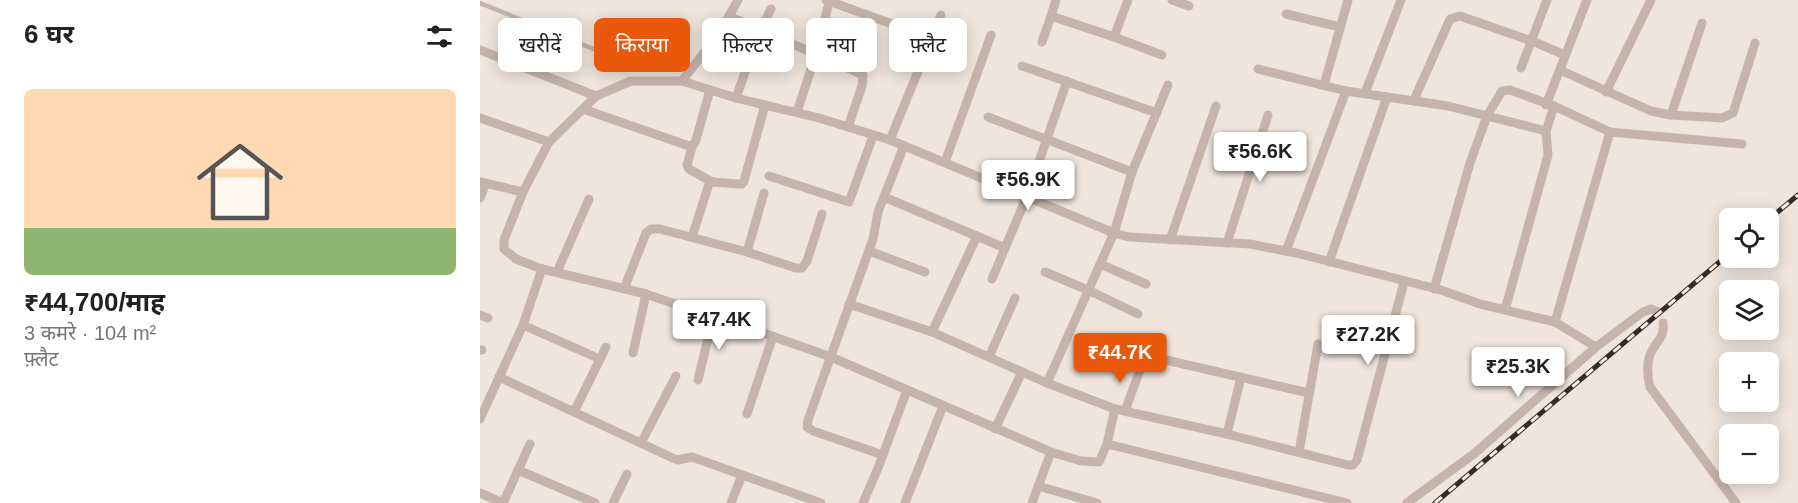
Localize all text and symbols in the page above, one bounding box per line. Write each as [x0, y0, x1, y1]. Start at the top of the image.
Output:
chip: खरीदें [498, 18, 582, 72]
chip: किराया [594, 18, 690, 72]
chip: फ़िल्टर [702, 18, 794, 72]
chip: नया [806, 18, 877, 72]
chip: फ़्लैट [889, 18, 967, 72]
text: 6 घर [24, 19, 74, 49]
icon: filters [423, 20, 456, 53]
icon: home [186, 128, 294, 236]
pin: ₹56.6K [1211, 132, 1309, 183]
text: ₹56.6K [1228, 140, 1292, 162]
pin: ₹56.9K [979, 160, 1077, 211]
text: ₹56.9K [996, 168, 1060, 190]
map controls [1719, 208, 1779, 484]
button: locate [1719, 208, 1779, 268]
button: layers [1719, 280, 1779, 340]
text: ₹44,700/माह [24, 287, 165, 317]
pin: ₹47.4K [670, 300, 768, 351]
text: ₹47.4K [687, 308, 751, 330]
pin: ₹27.2K [1319, 315, 1417, 366]
text: 3 कमरे · 104 m² [24, 322, 156, 344]
text: ₹27.2K [1336, 323, 1400, 345]
pin: ₹44.7K [1071, 333, 1169, 384]
text: ₹44.7K [1088, 341, 1152, 363]
pin: ₹25.3K [1469, 347, 1567, 398]
text: फ़्लैट [24, 348, 59, 370]
button: + [1719, 352, 1779, 412]
text: ₹25.3K [1486, 355, 1550, 377]
button: − [1719, 424, 1779, 484]

